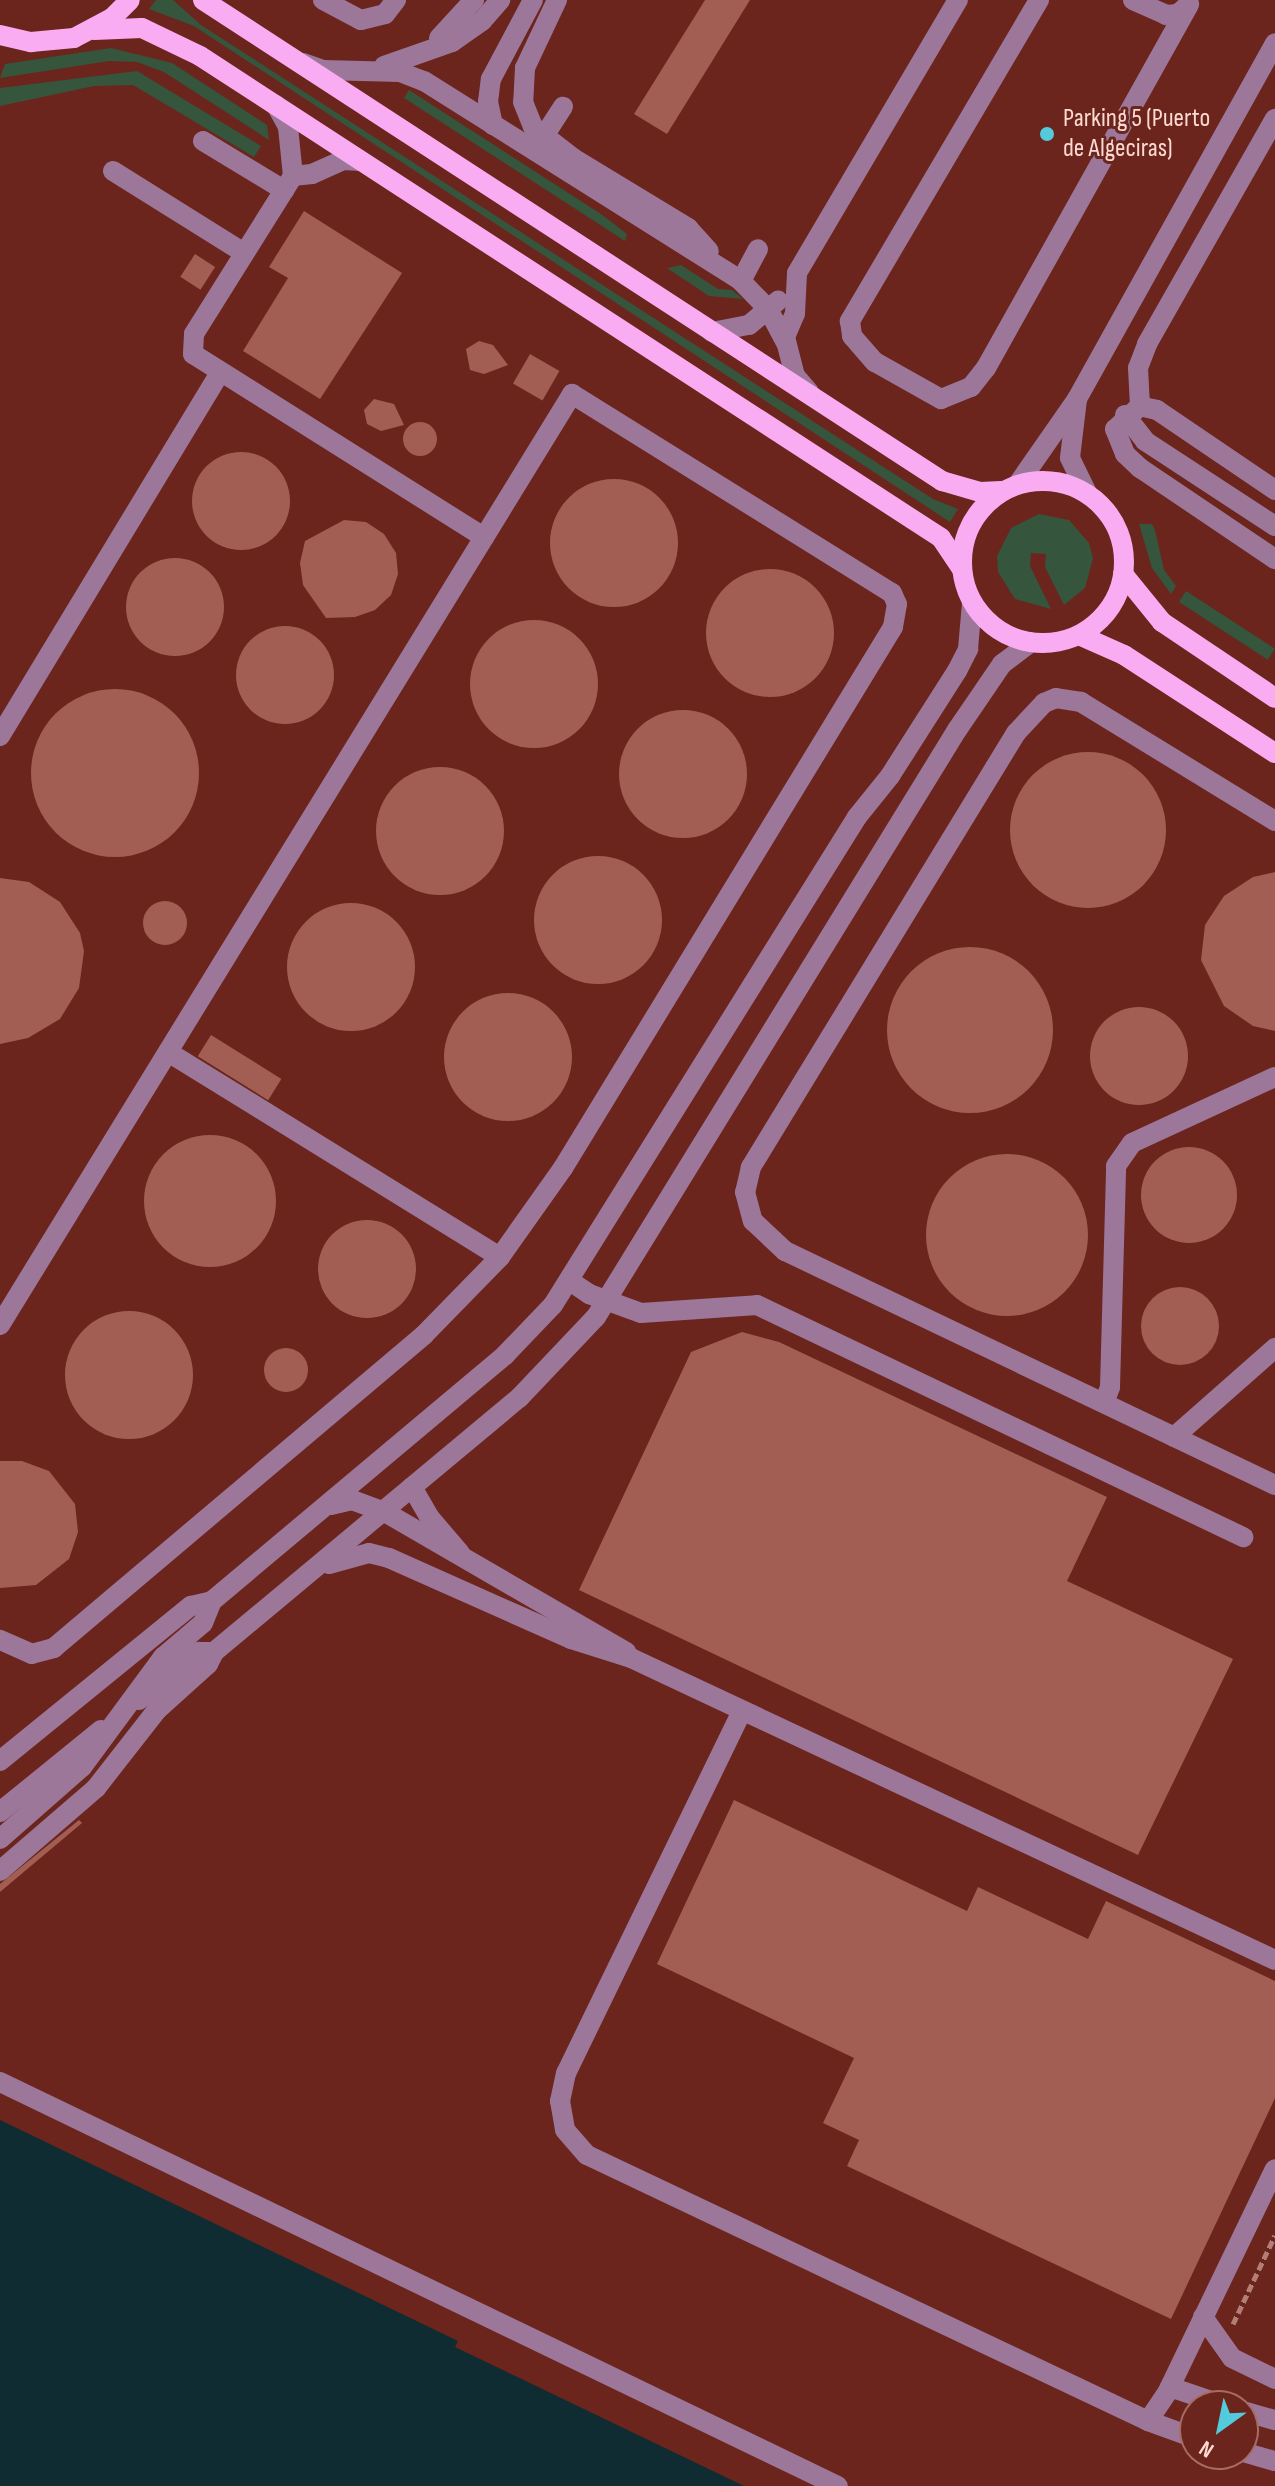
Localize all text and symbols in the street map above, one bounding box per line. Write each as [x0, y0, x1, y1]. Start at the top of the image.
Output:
place label: Parking 5 (Puerto de Algeciras) [1063, 103, 1210, 164]
marker: Parking 5 (Puerto de Algeciras) [1038, 125, 1056, 143]
north arrow [1179, 2390, 1259, 2470]
text: N [1194, 2434, 1219, 2463]

